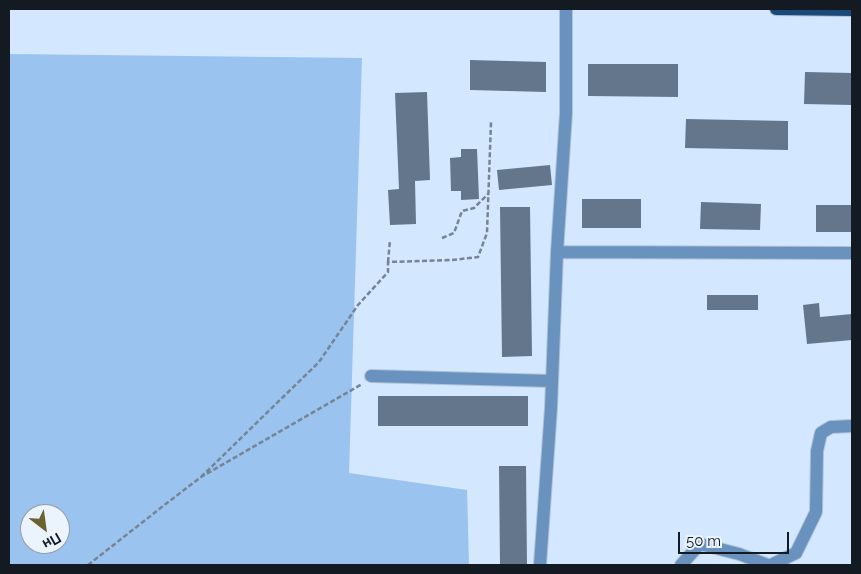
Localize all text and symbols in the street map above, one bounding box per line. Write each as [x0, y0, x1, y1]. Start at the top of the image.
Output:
north arrow [20, 504, 70, 554]
scale bar [681, 522, 792, 554]
text: Пн [40, 530, 64, 553]
text: 50 m [686, 532, 721, 550]

